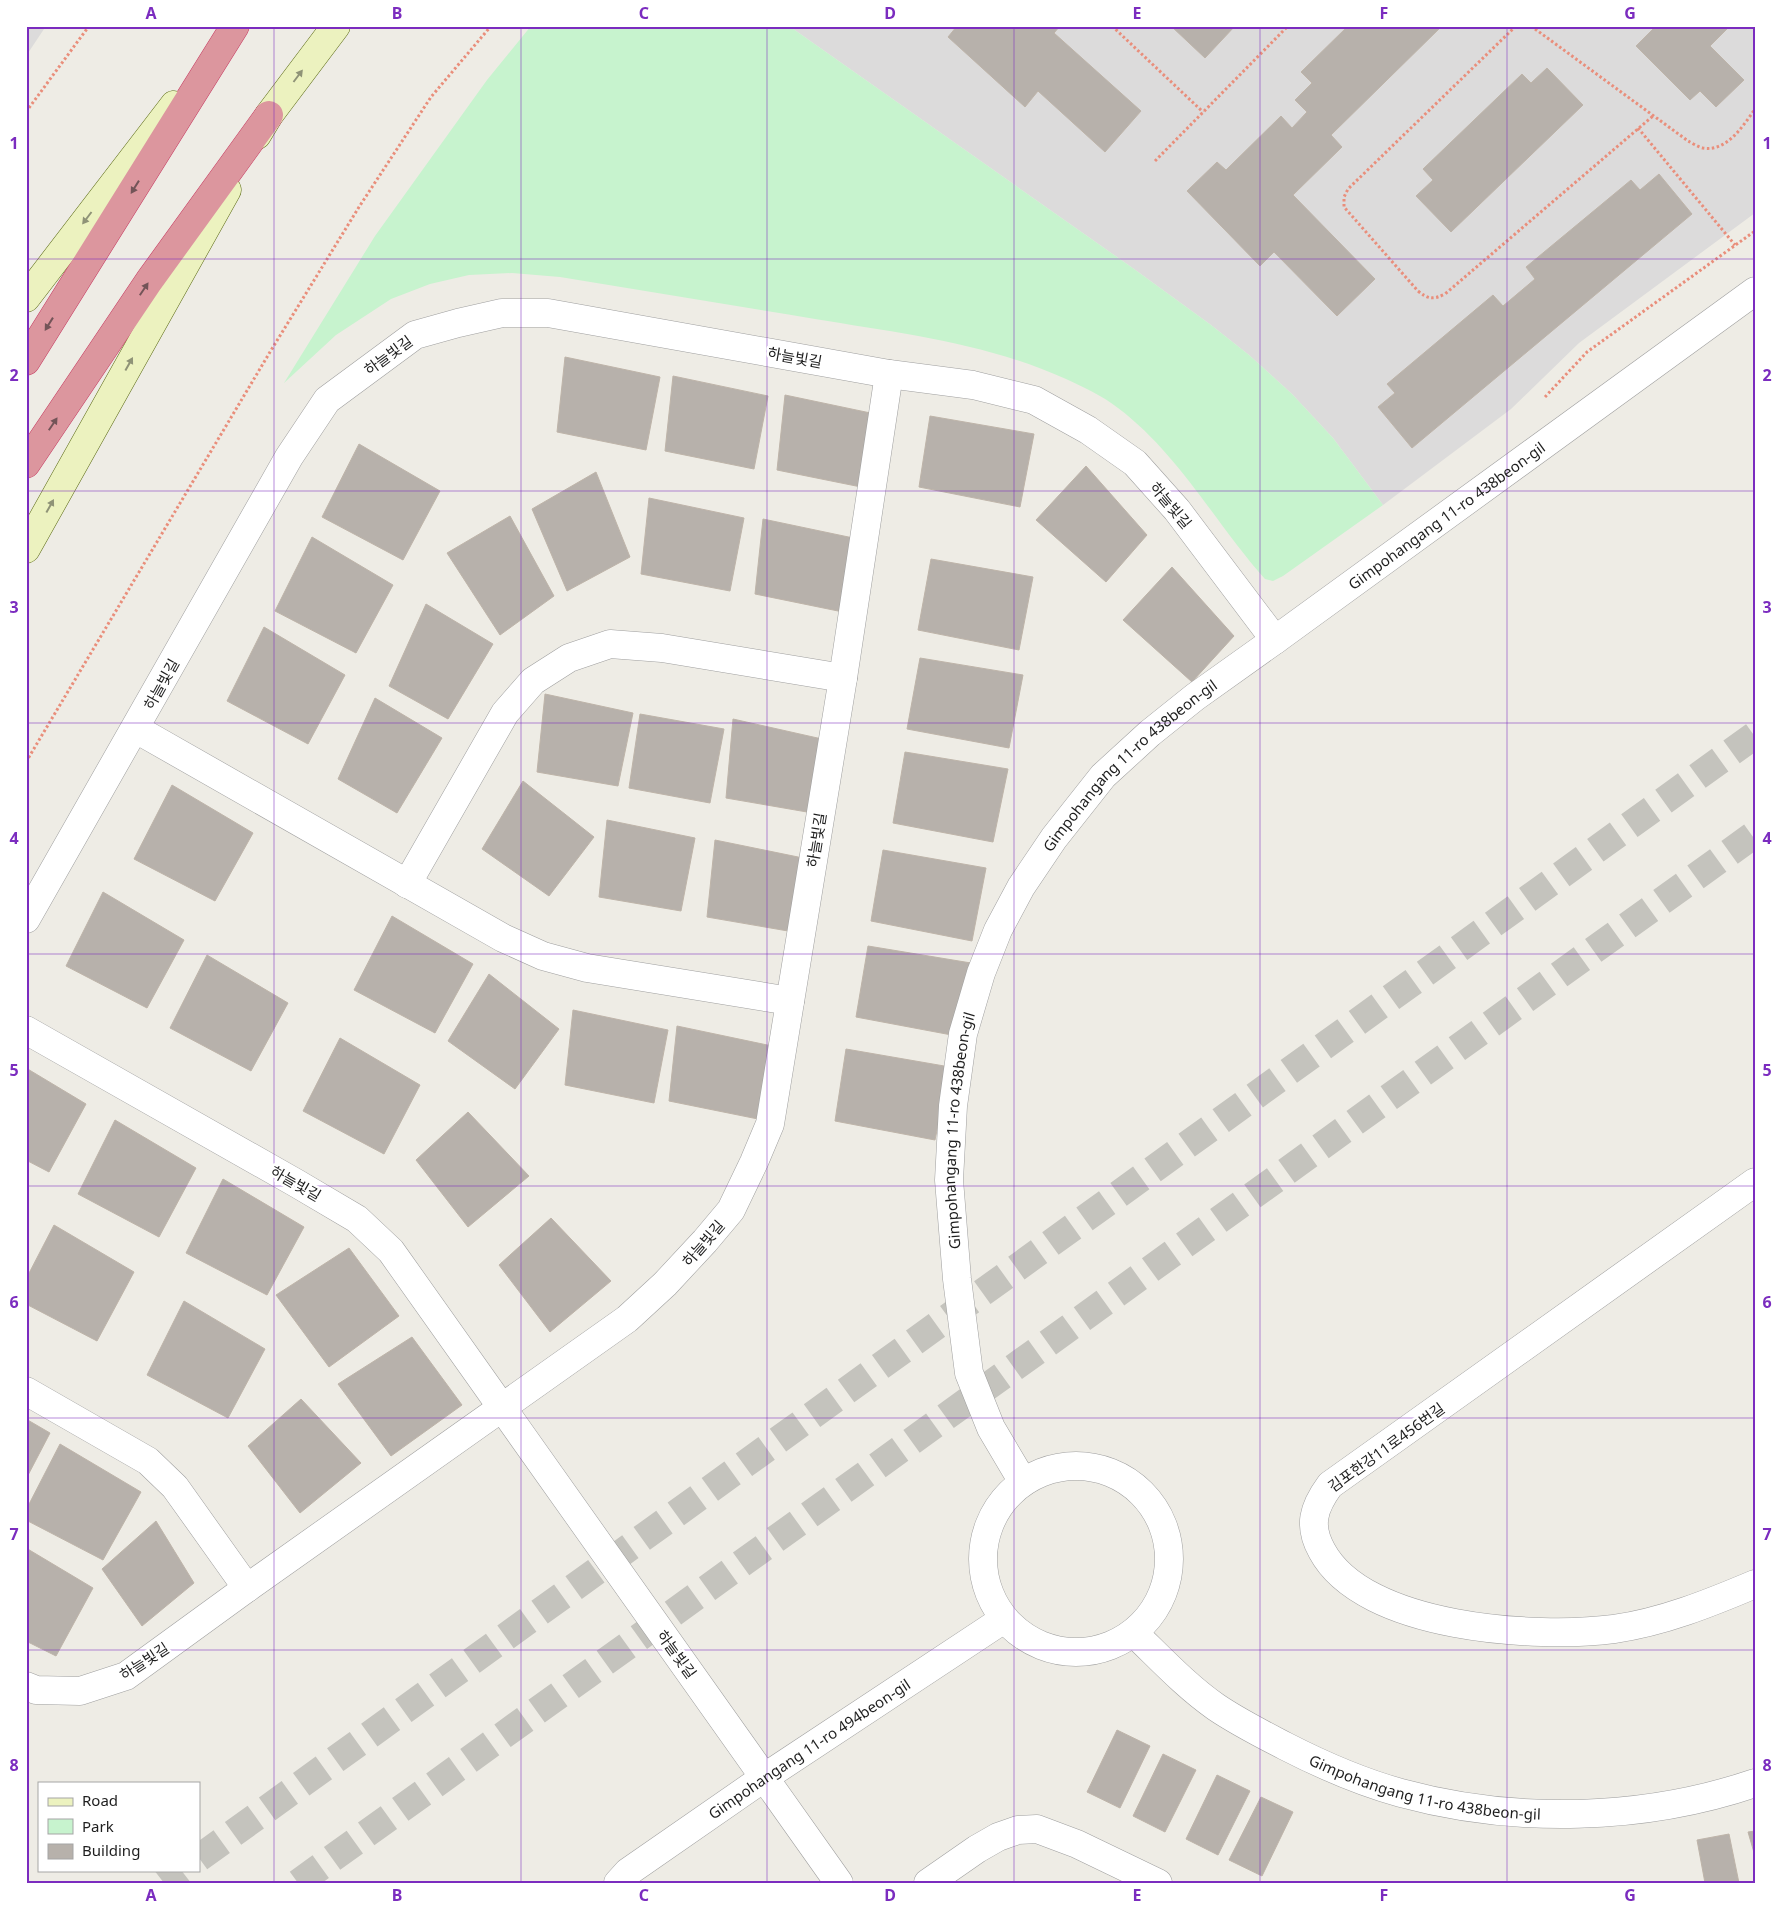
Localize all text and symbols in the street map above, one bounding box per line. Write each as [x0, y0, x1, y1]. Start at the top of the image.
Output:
text: A [145, 2, 157, 24]
text: B [392, 2, 402, 24]
text: C [639, 2, 649, 24]
text: D [884, 2, 896, 24]
text: E [1133, 2, 1142, 24]
text: F [1380, 2, 1388, 24]
text: G [1624, 2, 1636, 24]
one-way arrow [293, 69, 303, 83]
text: 1 [9, 132, 19, 154]
text: 1 [1762, 132, 1772, 154]
one-way arrow [131, 180, 140, 193]
one-way arrow [82, 211, 93, 224]
one-way arrow [139, 282, 149, 295]
one-way arrow [45, 318, 54, 331]
street label: 하늘빛길 [360, 331, 416, 379]
street label: 하늘빛길 [766, 342, 824, 372]
one-way arrow [125, 357, 133, 371]
text: 2 [9, 364, 19, 386]
text: 2 [1762, 364, 1772, 386]
one-way arrow [49, 417, 58, 430]
street label: Gimpohangang 11-ro 438beon-gil [1344, 437, 1549, 594]
street label: 하늘빛길 [1146, 477, 1196, 533]
one-way arrow [46, 499, 54, 513]
text: 3 [9, 596, 19, 618]
text: 3 [1762, 596, 1772, 618]
street label: 하늘빛길 [139, 655, 183, 713]
street label: Gimpohangang 11-ro 438beon-gil [1038, 675, 1221, 855]
street label: 하늘빛길 [802, 811, 830, 869]
text: 4 [9, 827, 19, 849]
text: 4 [1762, 827, 1772, 849]
street label: Gimpohangang 11-ro 438beon-gil [939, 1010, 979, 1250]
text: 5 [9, 1059, 19, 1081]
text: 5 [1762, 1059, 1772, 1081]
street label: 하늘빛길 [267, 1161, 325, 1205]
street label: 하늘빛길 [677, 1216, 729, 1270]
text: 6 [9, 1291, 19, 1313]
text: 6 [1762, 1291, 1772, 1313]
street label: 김포한강11로456번길 [1324, 1398, 1448, 1496]
text: 7 [9, 1523, 19, 1545]
text: 7 [1762, 1523, 1772, 1545]
street label: 하늘빛길 [653, 1626, 701, 1682]
street label: 하늘빛길 [115, 1638, 173, 1684]
street label: Gimpohangang 11-ro 494beon-gil [704, 1674, 914, 1823]
street label: Gimpohangang 11-ro 438beon-gil [1306, 1749, 1541, 1824]
text: 8 [9, 1754, 19, 1776]
text: 8 [1762, 1754, 1772, 1776]
legend [38, 1782, 200, 1872]
text: Road [82, 1790, 118, 1810]
text: Park [82, 1816, 114, 1836]
text: Building [82, 1840, 140, 1860]
text: A [145, 1884, 157, 1906]
text: B [392, 1884, 402, 1906]
text: C [639, 1884, 649, 1906]
text: D [884, 1884, 896, 1906]
text: E [1133, 1884, 1142, 1906]
text: F [1380, 1884, 1388, 1906]
text: G [1624, 1884, 1636, 1906]

